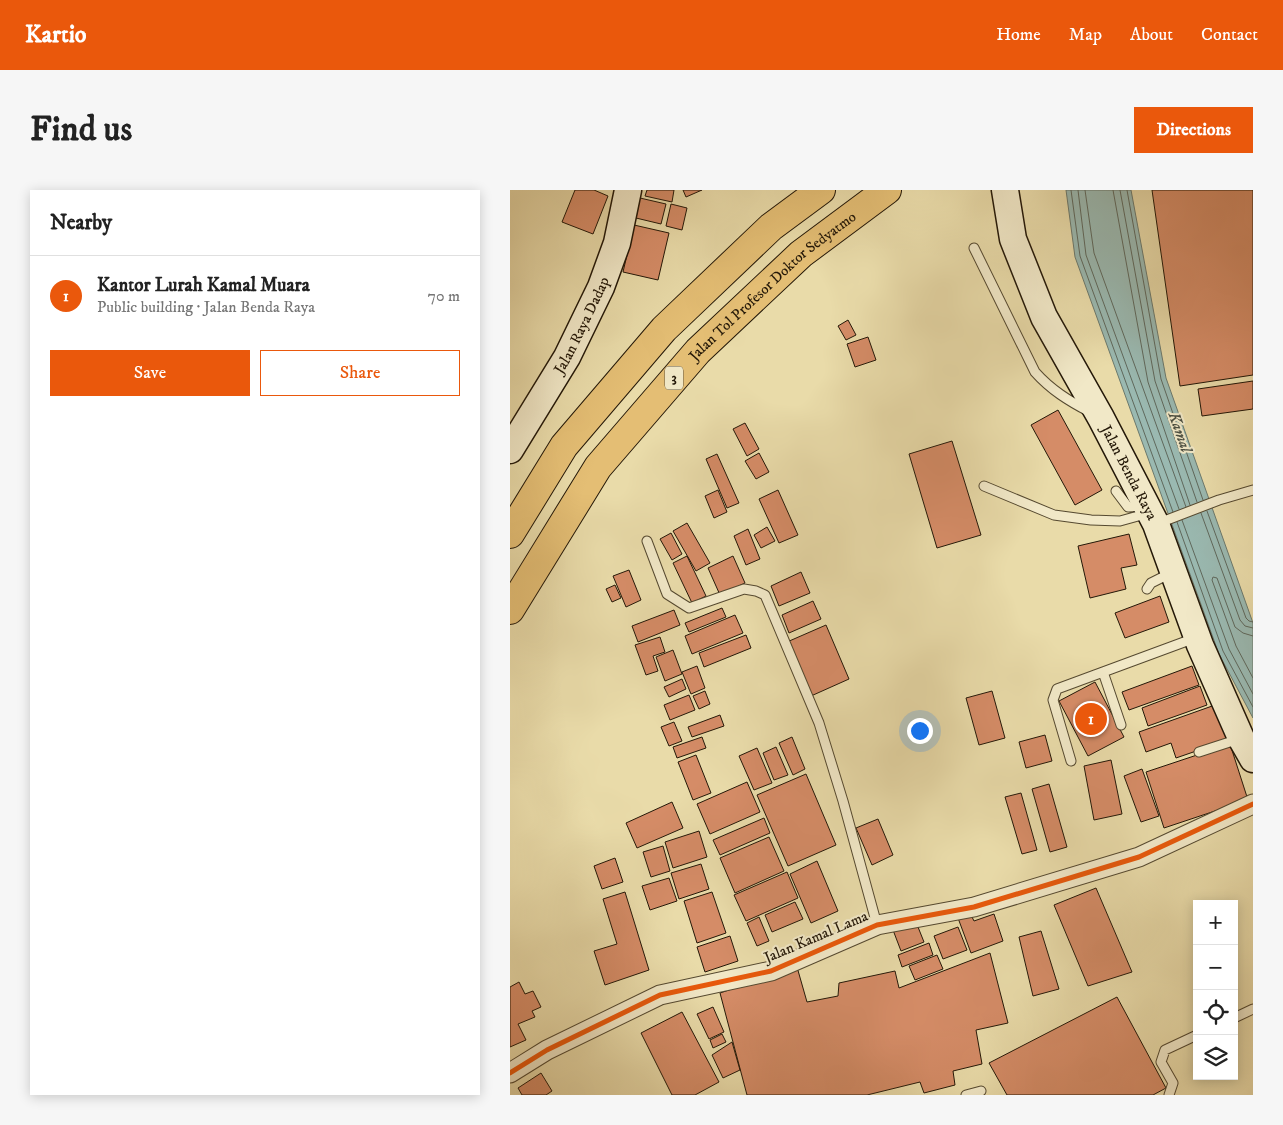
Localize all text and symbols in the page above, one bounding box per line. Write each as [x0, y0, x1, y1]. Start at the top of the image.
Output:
text: Kartio [25, 20, 87, 50]
text: Home [996, 24, 1041, 46]
text: Map [1069, 24, 1102, 46]
text: About [1130, 24, 1173, 46]
text: Contact [1201, 24, 1258, 46]
button: Directions [1134, 107, 1253, 153]
text: Find us [30, 108, 132, 152]
street label: Jalan Tol Profesor Doktor Sedyatmo [683, 207, 860, 366]
text: Nearby [50, 210, 112, 236]
text: Kantor Lurah Kamal Muara [97, 274, 310, 297]
street label: Jalan Raya Dadap [548, 274, 614, 379]
text: 1 [63, 286, 69, 306]
text: 70 m [428, 286, 460, 306]
text: Public building · Jalan Benda Raya [97, 297, 315, 317]
button: Save [50, 350, 250, 396]
button: Share [260, 350, 460, 396]
road number: 3 [665, 367, 683, 390]
water label: Kamal [1163, 408, 1197, 457]
street label: Jalan Benda Raya [1096, 420, 1162, 524]
pin: 1 [1075, 700, 1107, 738]
your location [907, 718, 933, 744]
map controls [1193, 900, 1238, 1080]
button: + [1193, 900, 1238, 945]
street label: Jalan Kamal Lama [759, 906, 871, 968]
button: − [1193, 945, 1238, 990]
button: locate [1193, 990, 1238, 1035]
button: layers [1193, 1035, 1238, 1080]

